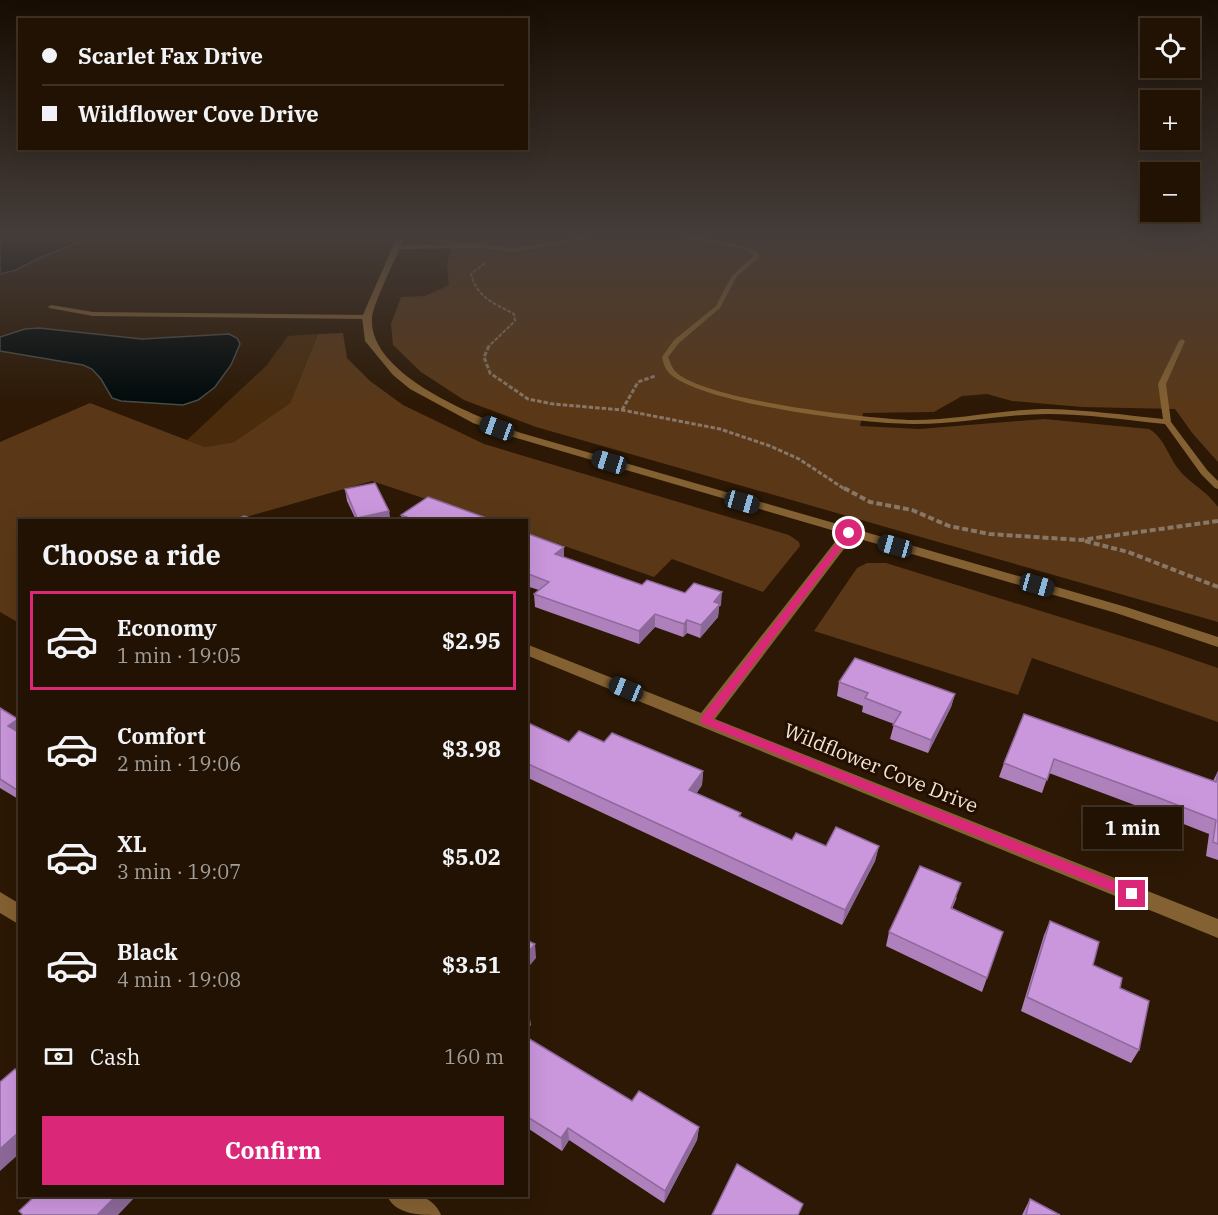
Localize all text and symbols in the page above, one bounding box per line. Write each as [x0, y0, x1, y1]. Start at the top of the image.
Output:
map controls [1140, 18, 1200, 222]
button: locate [1140, 18, 1200, 78]
text: Scarlet Fax Drive [78, 41, 263, 70]
button: + [1140, 90, 1200, 150]
text: Wildflower Cove Drive [78, 99, 319, 128]
button: − [1140, 162, 1200, 222]
car [477, 413, 517, 443]
car [589, 448, 629, 476]
car [722, 488, 762, 516]
route start [835, 519, 862, 546]
car [875, 532, 915, 560]
text: Choose a ride [42, 537, 221, 572]
car [1017, 571, 1057, 599]
text: Economy [117, 613, 217, 642]
icon: car [45, 614, 99, 668]
text: $2.95 [442, 626, 501, 655]
text: 1 min · 19:05 [117, 642, 241, 669]
car [606, 674, 646, 704]
street label: Wildflower Cove Drive [780, 716, 982, 819]
text: Comfort [117, 721, 206, 750]
icon: car [45, 722, 99, 776]
text: $3.98 [442, 734, 501, 763]
text: 2 min · 19:06 [117, 750, 241, 777]
callout: 1 min [1082, 807, 1182, 849]
text: 1 min [1105, 814, 1161, 841]
text: XL [117, 829, 147, 858]
icon: car [45, 830, 99, 884]
text: $5.02 [442, 842, 501, 871]
text: 3 min · 19:07 [117, 858, 241, 885]
route end [1118, 880, 1145, 907]
text: Black [117, 937, 178, 966]
icon: car [45, 938, 99, 992]
text: $3.51 [442, 950, 501, 979]
text: 4 min · 19:08 [117, 966, 241, 993]
icon: cash [42, 1040, 75, 1073]
text: Cash [90, 1042, 141, 1071]
text: 160 m [444, 1043, 504, 1070]
button: Confirm [42, 1116, 504, 1185]

